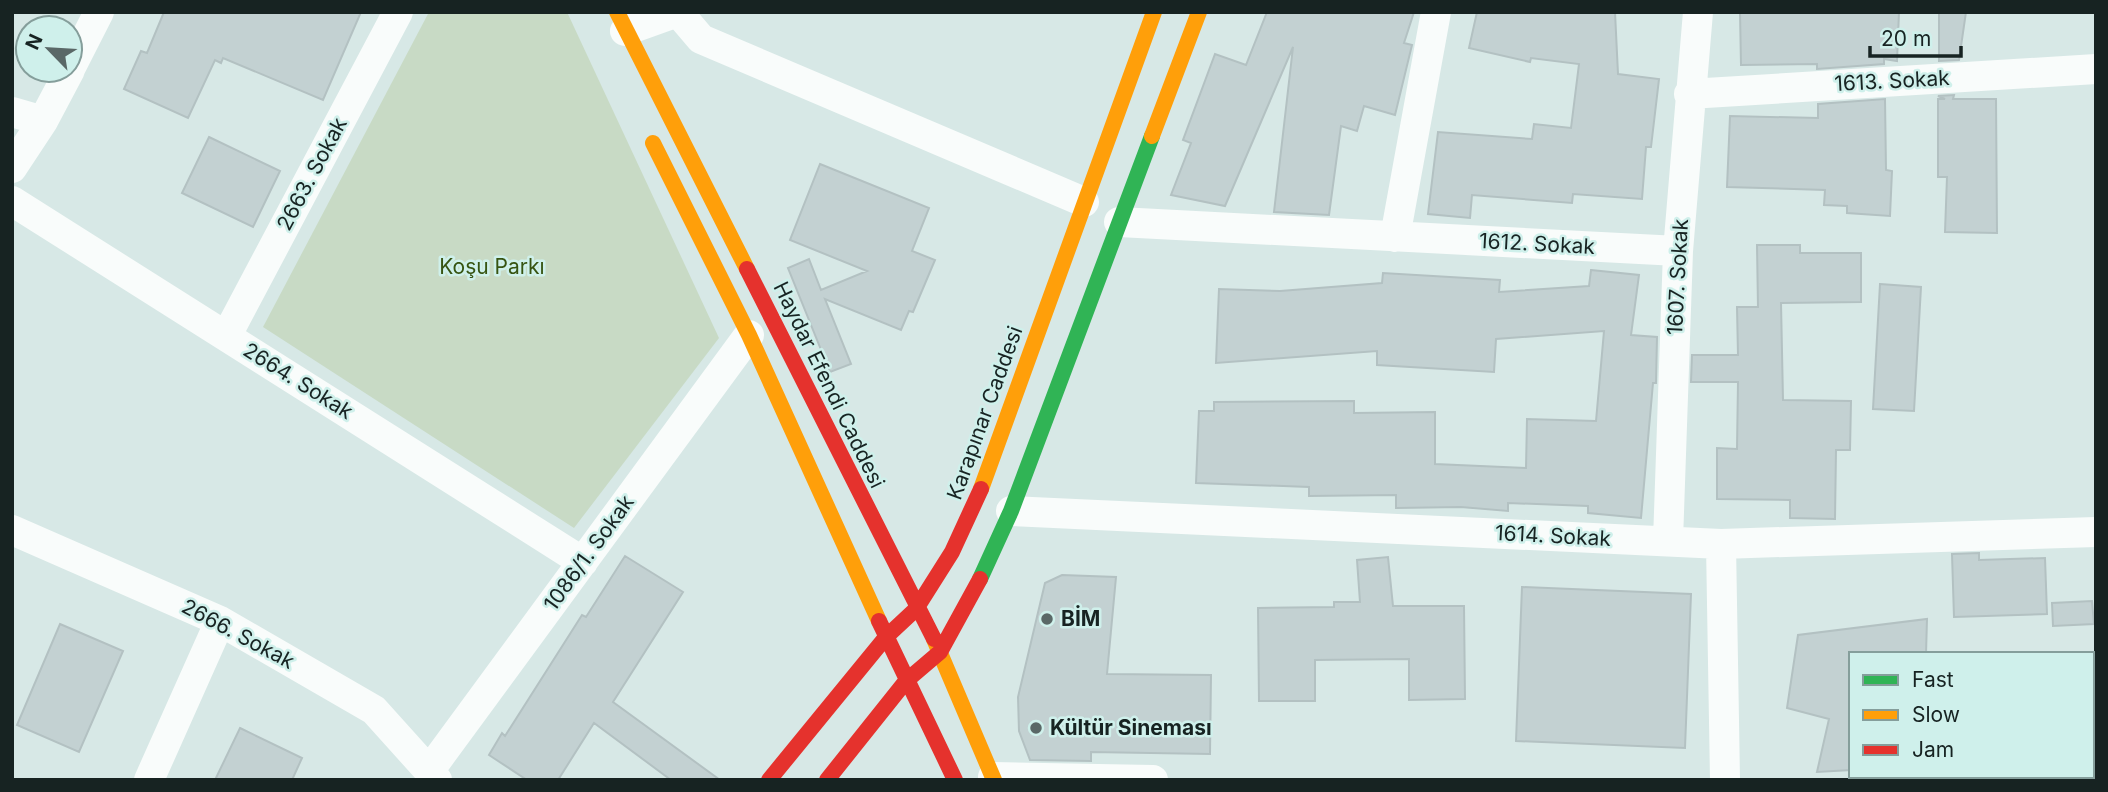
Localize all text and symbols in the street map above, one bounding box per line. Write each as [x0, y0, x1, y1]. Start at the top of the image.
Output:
north arrow [14, 14, 84, 84]
scale bar [1870, 14, 1961, 58]
text: 20 m [1881, 26, 1931, 51]
text: N [21, 31, 48, 53]
street label: 1613. Sokak [1834, 65, 1951, 96]
street label: 2663. Sokak [271, 113, 352, 234]
street label: 1607. Sokak [1662, 218, 1693, 336]
street label: 1612. Sokak [1479, 228, 1596, 259]
park label: Koşu Parkı [439, 254, 545, 279]
street label: Haydar Efendi Caddesi [769, 278, 890, 492]
street label: Karapınar Caddesi [942, 323, 1028, 503]
street label: 2664. Sokak [239, 337, 358, 424]
street label: 1086/1. Sokak [538, 490, 639, 615]
street label: 1614. Sokak [1495, 520, 1612, 551]
street label: 2666. Sokak [178, 593, 299, 674]
place label: BİM [1061, 605, 1100, 631]
marker: BİM [1039, 611, 1055, 627]
legend [1849, 652, 2094, 778]
text: Fast [1912, 667, 1954, 692]
text: Slow [1912, 702, 1960, 727]
place label: Kültür Sineması [1050, 715, 1212, 740]
marker: Kültür Sineması [1028, 720, 1044, 736]
text: Jam [1912, 737, 1954, 762]

